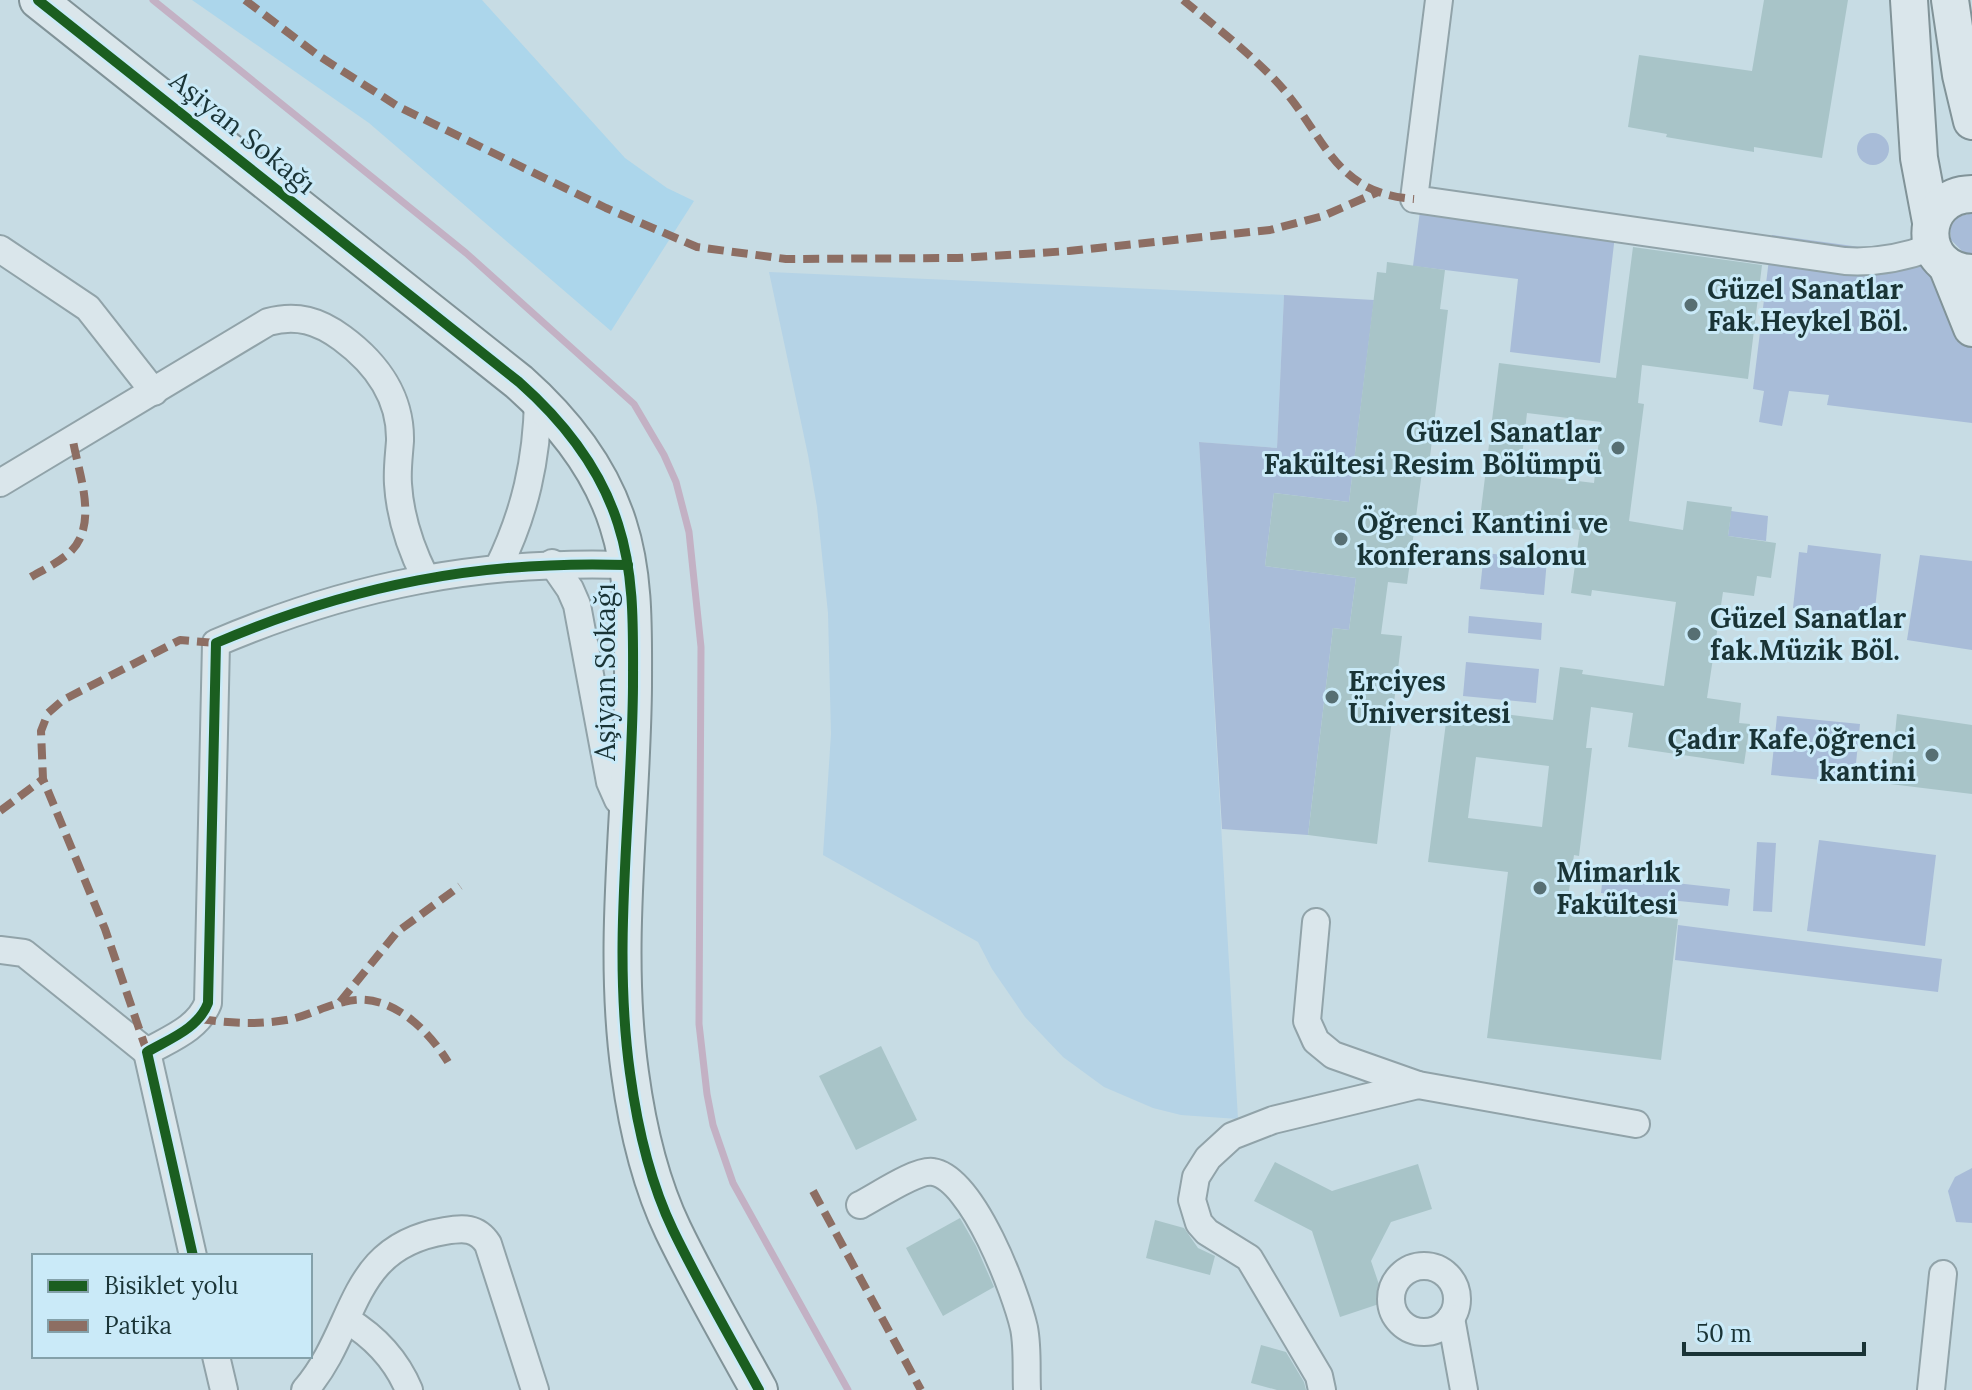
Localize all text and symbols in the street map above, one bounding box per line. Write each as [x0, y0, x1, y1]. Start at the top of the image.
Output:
street label: Aşiyan Sokağı [162, 62, 323, 202]
place label: Güzel Sanatlar Fak.Heykel Böl. [1707, 271, 1908, 339]
marker: Güzel Sanatlar Fak.Heykel Böl. [1682, 296, 1700, 314]
place label: Güzel Sanatlar Fakültesi Resim Bölümpü [1263, 414, 1603, 482]
marker: Güzel Sanatlar Fakültesi Resim Bölümpü [1609, 439, 1627, 457]
place label: Öğrenci Kantini ve konferans salonu [1357, 505, 1608, 573]
marker: Öğrenci Kantini ve konferans salonu [1332, 530, 1350, 548]
street label: Aşiyan Sokağı [587, 583, 623, 762]
place label: Güzel Sanatlar fak.Müzik Böl. [1710, 600, 1907, 668]
marker: Güzel Sanatlar fak.Müzik Böl. [1685, 625, 1703, 643]
place label: Erciyes Üniversitesi [1348, 663, 1510, 731]
marker: Erciyes Üniversitesi [1323, 688, 1341, 706]
place label: Çadır Kafe,öğrenci kantini [1667, 721, 1916, 789]
marker: Çadır Kafe,öğrenci kantini [1923, 746, 1941, 764]
place label: Mimarlık Fakültesi [1556, 854, 1681, 922]
marker: Mimarlık Fakültesi [1531, 879, 1549, 897]
legend [32, 1254, 312, 1358]
text: Bisiklet yolu [104, 1270, 239, 1301]
scale bar [1684, 1306, 1864, 1356]
text: Patika [104, 1310, 172, 1341]
text: 50 m [1696, 1318, 1752, 1349]

